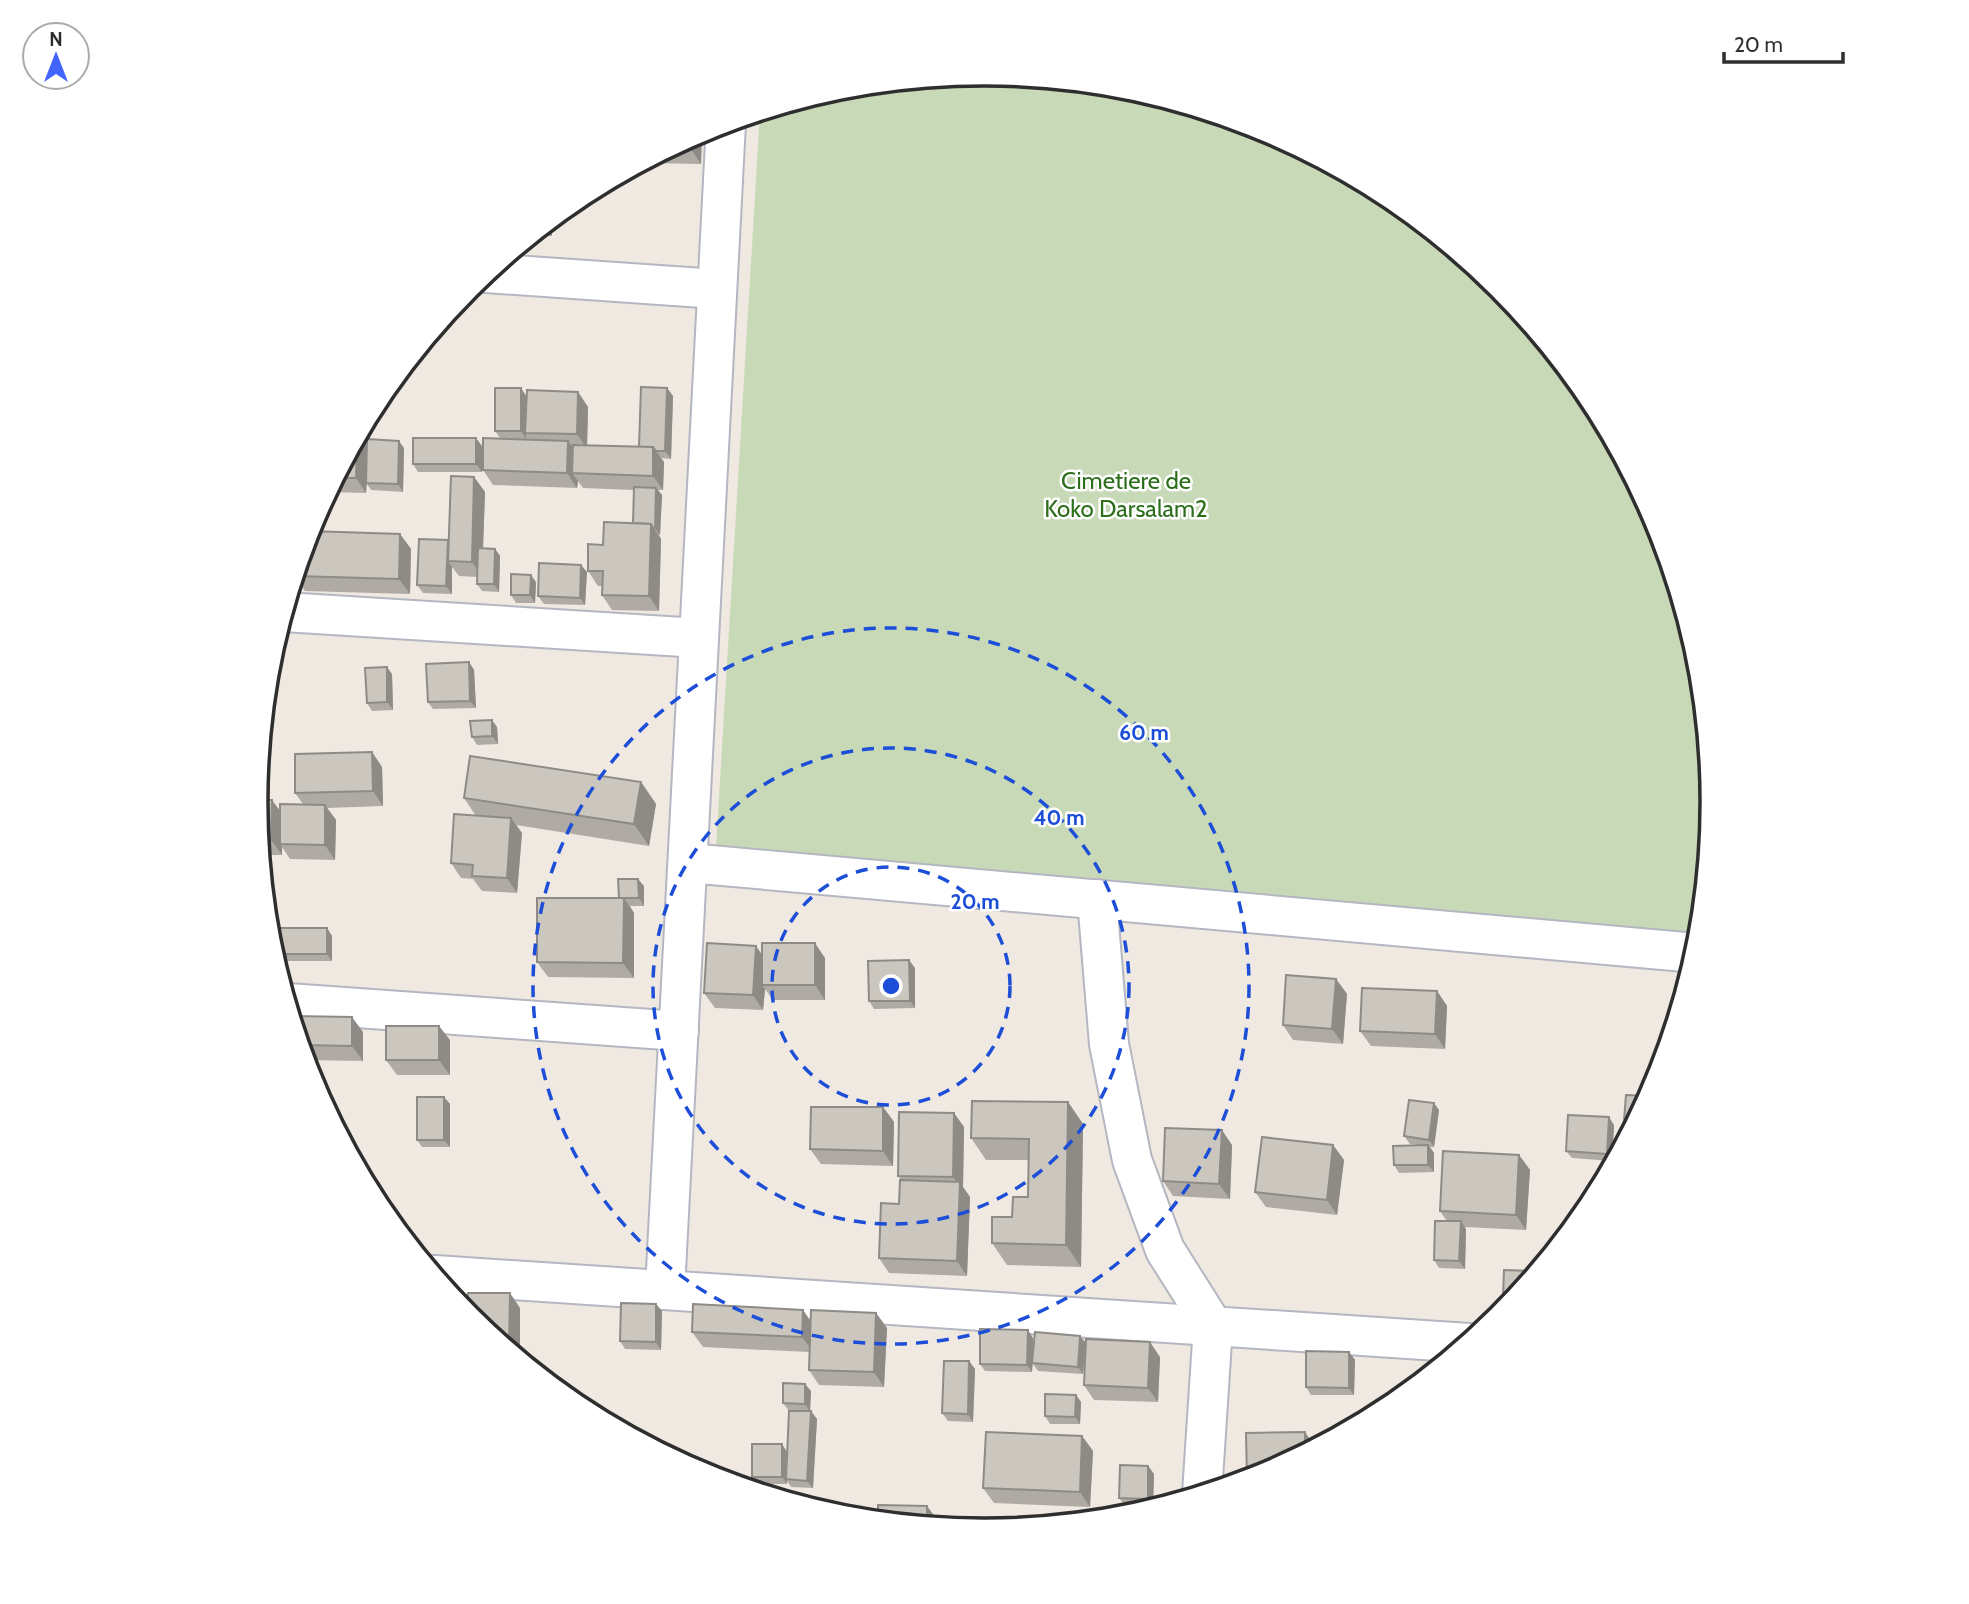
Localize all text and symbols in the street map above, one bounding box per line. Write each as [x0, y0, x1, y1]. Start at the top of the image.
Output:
north arrow [21, 21, 91, 91]
scale bar [1724, 21, 1843, 65]
text: N [49, 28, 63, 51]
text: 20 m [1734, 32, 1783, 57]
park label: Cimetiere de Koko Darsalam2 [1044, 466, 1208, 523]
text: 60 m [1119, 720, 1169, 745]
text: 40 m [1034, 805, 1084, 830]
text: 20 m [951, 889, 999, 914]
centre of rings [879, 974, 903, 998]

